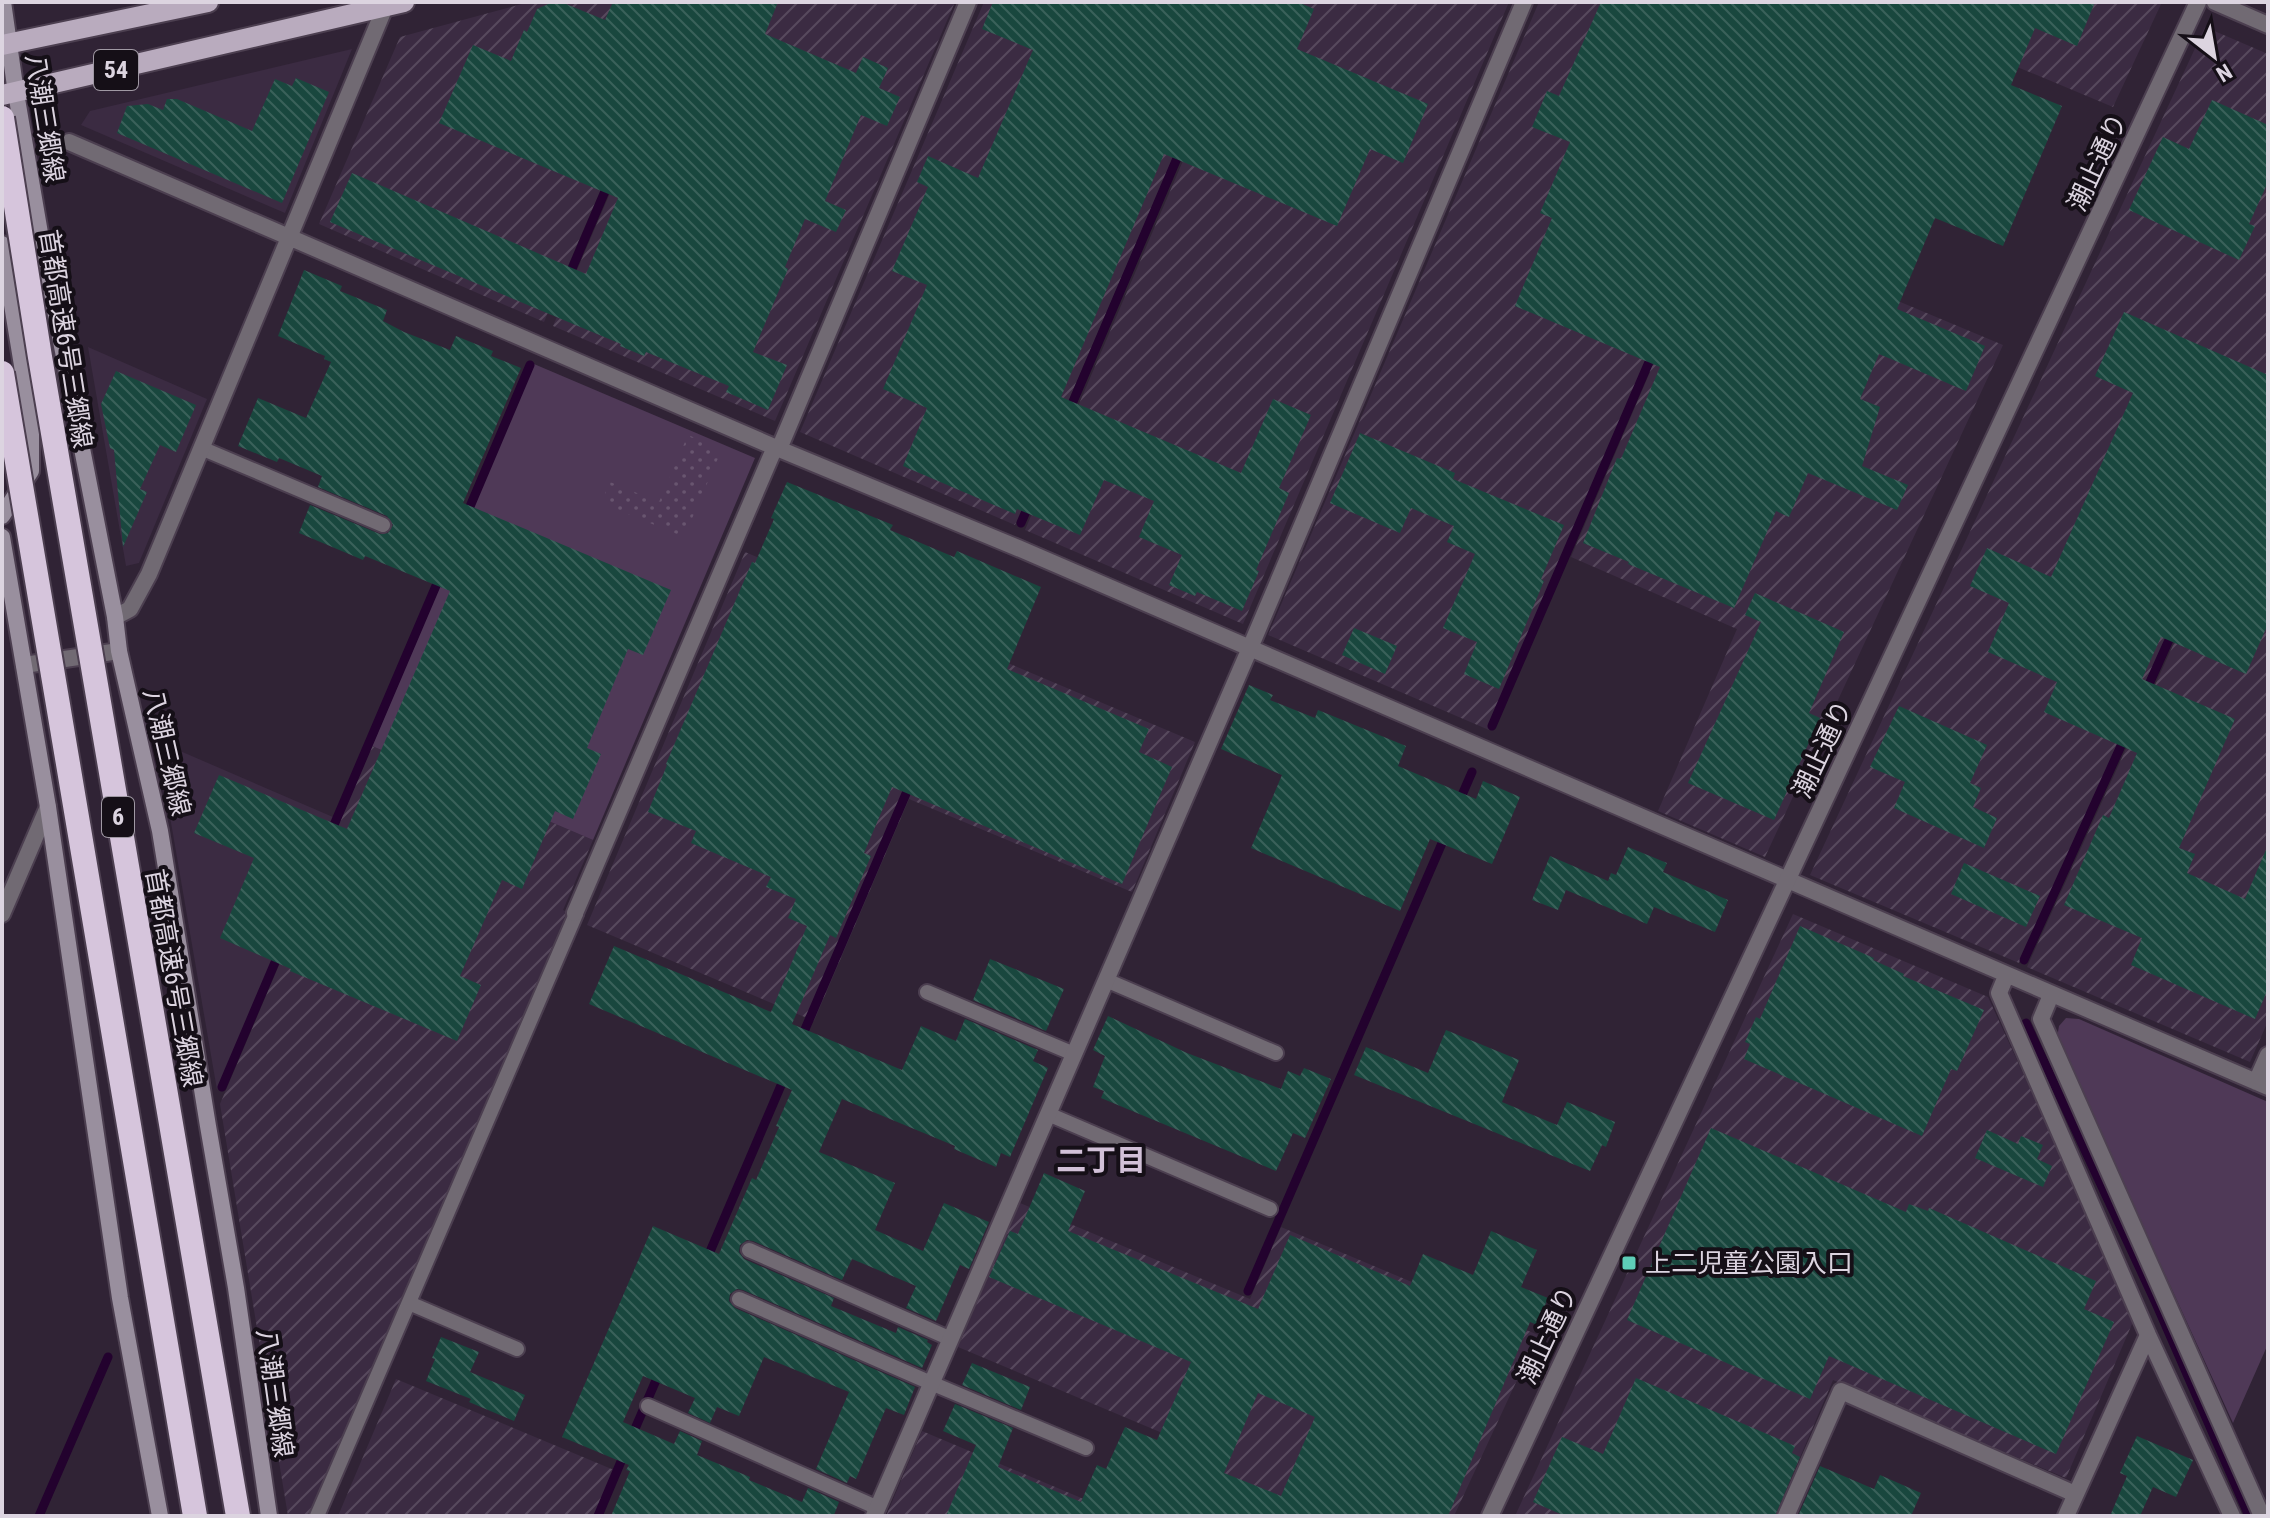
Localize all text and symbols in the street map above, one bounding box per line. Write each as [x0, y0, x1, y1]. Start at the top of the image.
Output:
north arrow [2174, 16, 2254, 96]
road number: 54 [94, 50, 138, 90]
street label: 八潮三郷線 [20, 51, 70, 185]
text: N [2212, 59, 2236, 87]
street label: 潮止通り [2061, 109, 2133, 215]
street label: 首都高速6号三郷線 [34, 228, 98, 450]
street label: 八潮三郷線 [138, 685, 196, 819]
street label: 潮止通り [1786, 696, 1858, 802]
road number: 6 [102, 797, 134, 837]
street label: 首都高速6号三郷線 [140, 867, 208, 1089]
district label: 二丁目 [1056, 1143, 1146, 1178]
place label: 上二児童公園入口 [1645, 1248, 1853, 1278]
marker: 上二児童公園入口 [1620, 1254, 1638, 1272]
street label: 潮止通り [1511, 1282, 1583, 1388]
street label: 八潮三郷線 [251, 1327, 299, 1459]

